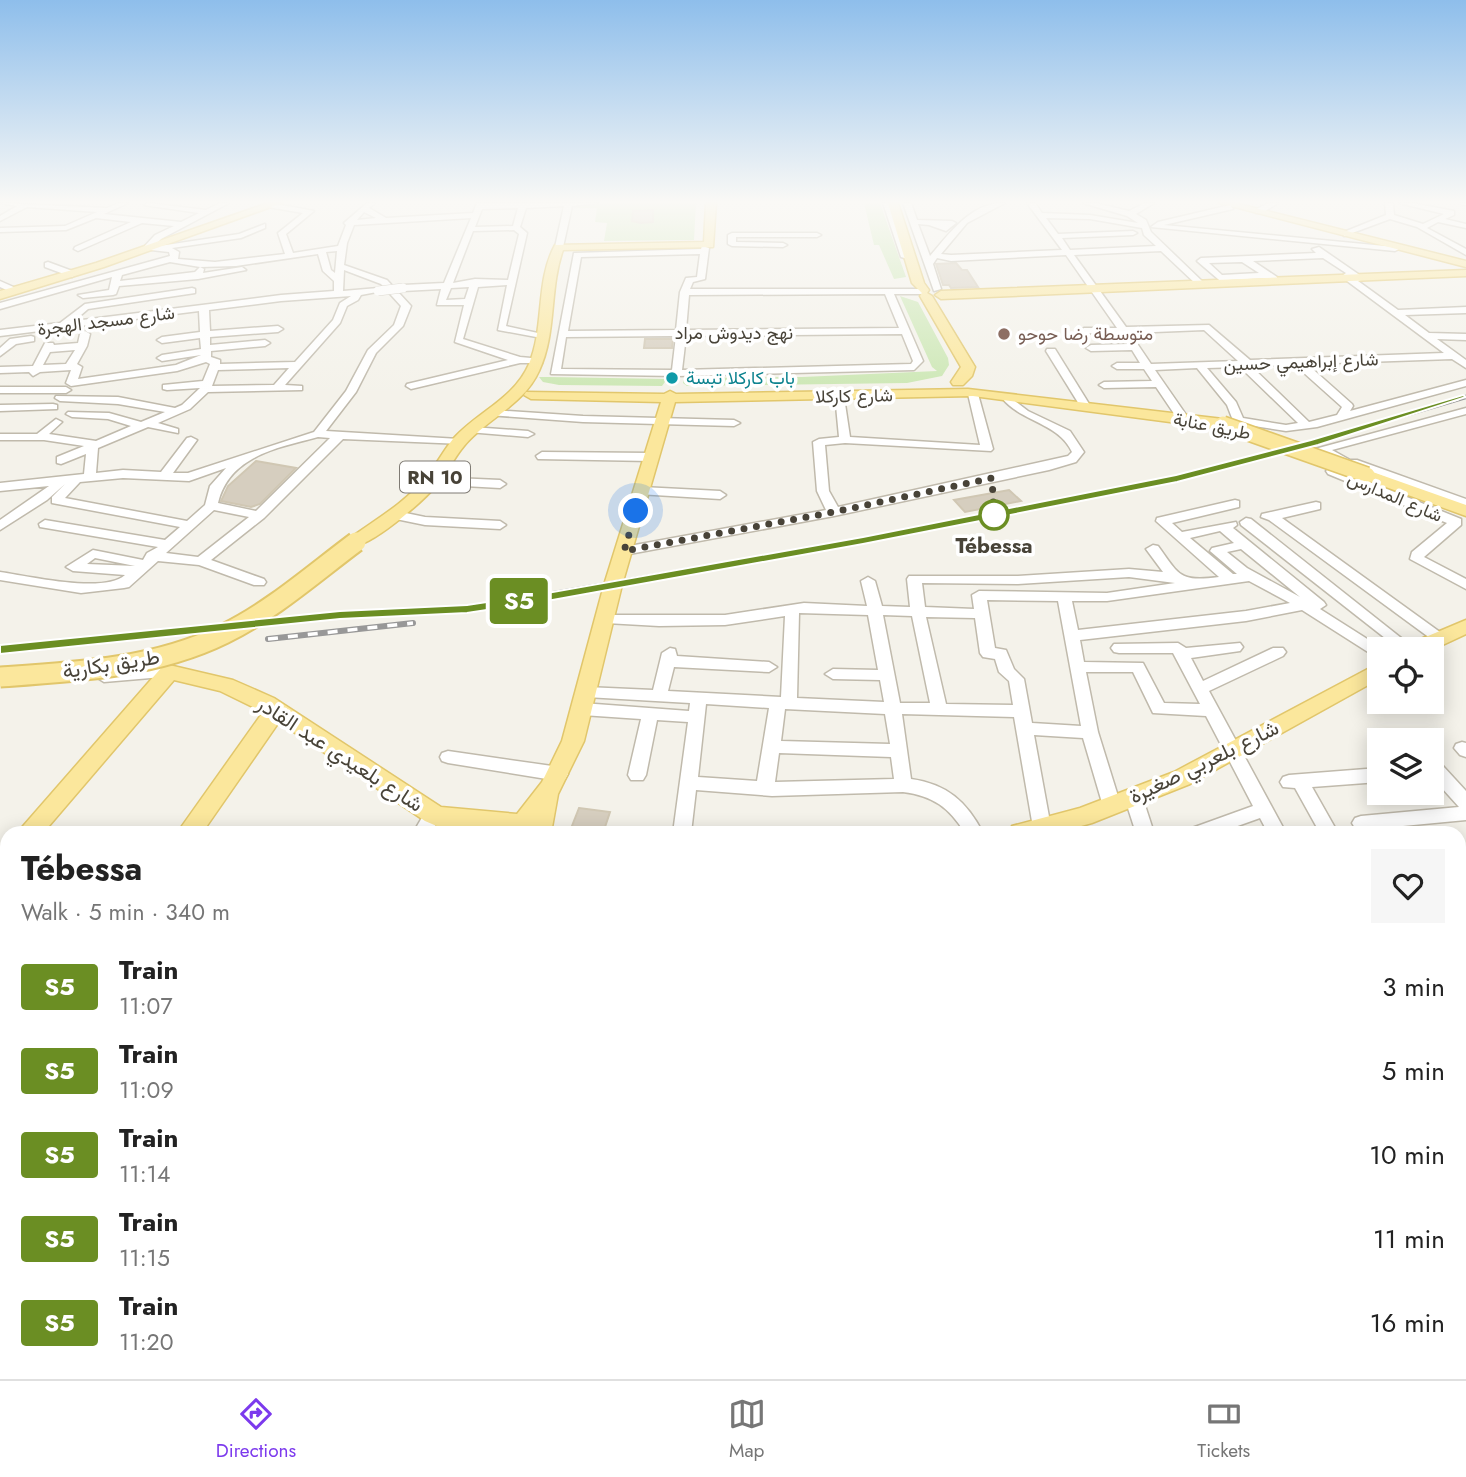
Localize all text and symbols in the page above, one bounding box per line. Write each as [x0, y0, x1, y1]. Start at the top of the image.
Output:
street label: شارع مسجد الهجرة [36, 300, 176, 342]
street label: نهج ديدوش مراد [675, 320, 793, 346]
place label: متوسطة رضا حوحو [1018, 321, 1153, 347]
marker: متوسطة رضا حوحو [996, 326, 1012, 342]
street label: شارع إبراهيمي حسين [1223, 346, 1379, 380]
place label: باب كاركلا تبسة [686, 365, 795, 391]
marker: باب كاركلا تبسة [664, 370, 680, 386]
street label: شارع كاركلا [815, 382, 893, 410]
street label: طريق عنابة [1171, 406, 1253, 446]
road number: RN 10 [400, 462, 470, 492]
street label: شارع المدارس [1343, 465, 1447, 529]
your location [618, 493, 653, 528]
marker: Tébessa [979, 500, 1009, 530]
place label: Tébessa [955, 531, 1033, 561]
line badge: S5 [488, 578, 550, 624]
text: S5 [504, 583, 534, 618]
map controls [1367, 637, 1444, 805]
button: locate [1367, 637, 1444, 714]
street label: طريق بكارية [60, 642, 162, 686]
street label: شارع بلعيدي عبد القادر [249, 688, 429, 821]
street label: شارع بلعربي صغيرة [1124, 713, 1285, 813]
button: layers [1367, 728, 1444, 805]
text: Tébessa [21, 845, 142, 892]
button: heart [1371, 849, 1445, 923]
text: Walk · 5 min · 340 m [21, 895, 230, 929]
text: Train [119, 951, 178, 989]
text: 3 min [1382, 968, 1445, 1006]
text: S5 [44, 969, 75, 1004]
text: 11:07 [119, 989, 172, 1023]
text: Train [119, 1035, 178, 1073]
text: 5 min [1382, 1052, 1445, 1090]
text: S5 [44, 1053, 75, 1088]
text: 11:09 [119, 1073, 174, 1107]
text: Train [119, 1119, 178, 1157]
text: 10 min [1369, 1136, 1445, 1174]
text: S5 [44, 1137, 75, 1172]
text: 11:14 [119, 1157, 170, 1191]
text: Train [119, 1203, 178, 1241]
text: 11 min [1373, 1220, 1445, 1258]
text: S5 [44, 1221, 75, 1256]
text: 11:15 [119, 1241, 170, 1275]
text: Train [119, 1287, 178, 1325]
text: 16 min [1370, 1304, 1445, 1342]
text: S5 [44, 1305, 75, 1340]
text: 11:20 [119, 1325, 174, 1359]
tab: Directions [216, 1395, 296, 1464]
tab: Map [728, 1395, 766, 1464]
tab: Tickets [1197, 1395, 1250, 1464]

